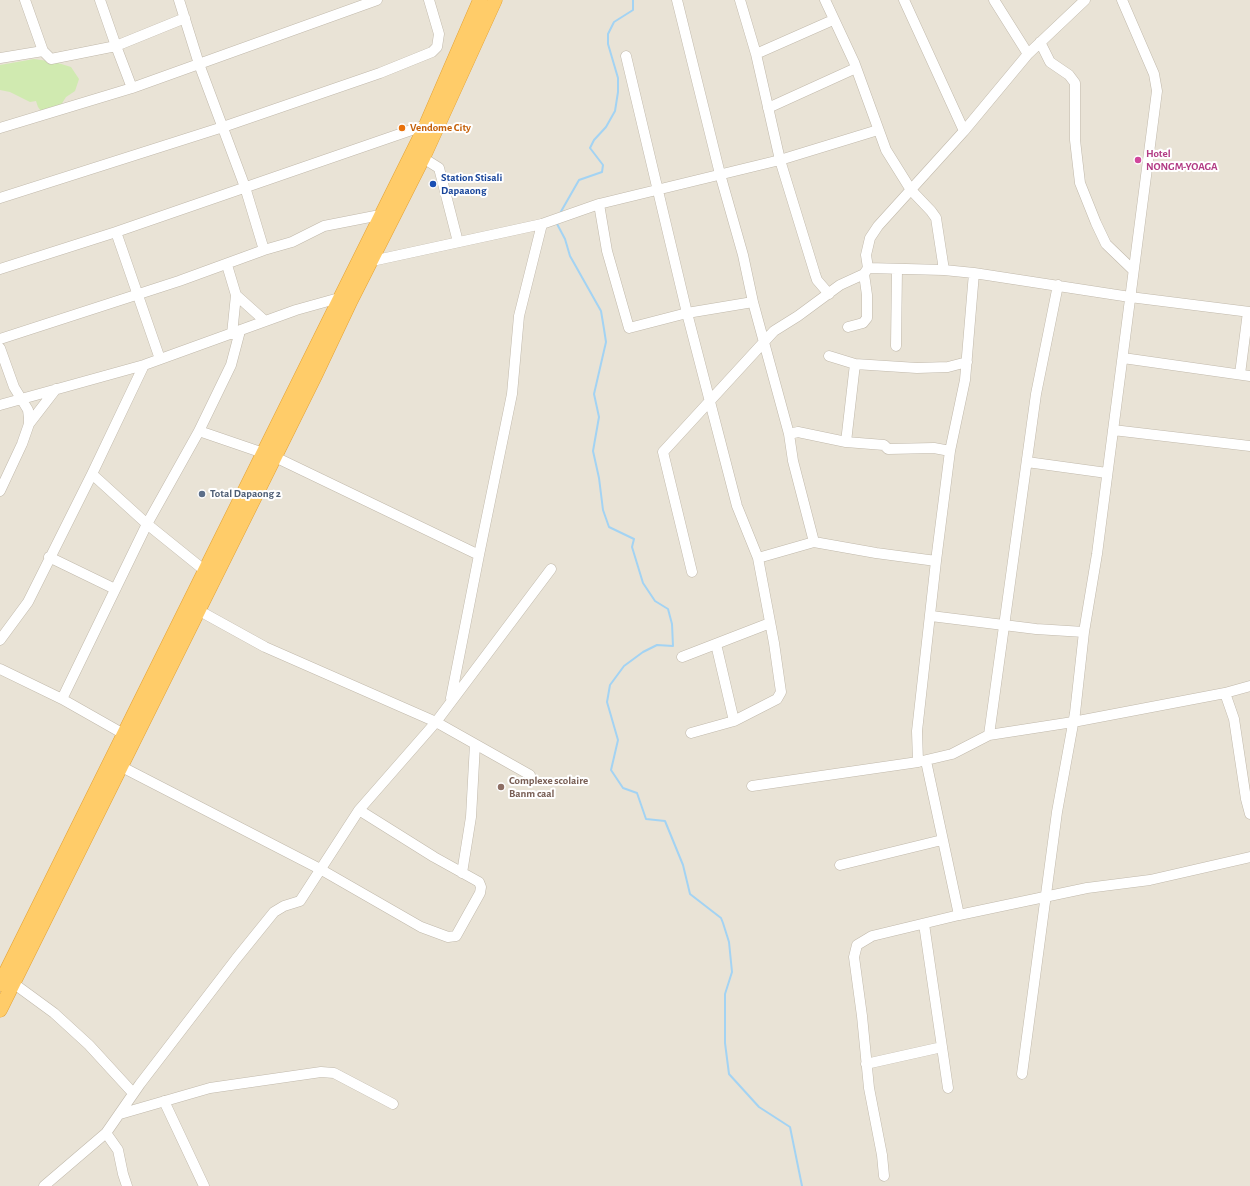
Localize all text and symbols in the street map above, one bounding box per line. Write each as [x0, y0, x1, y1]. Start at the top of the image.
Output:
place label: Vendome City [410, 121, 471, 135]
marker: Vendome City [397, 123, 407, 133]
place label: Hotel NONGM-YOAGA [1146, 147, 1218, 173]
marker: Hotel NONGM-YOAGA [1133, 155, 1143, 165]
place label: Station Stisali Dapaaong [441, 171, 502, 197]
marker: Station Stisali Dapaaong [428, 179, 438, 189]
place label: Total Dapaong 2 [210, 487, 281, 501]
marker: Total Dapaong 2 [197, 489, 207, 499]
place label: Complexe scolaire Banm caal [509, 774, 588, 800]
marker: Complexe scolaire Banm caal [496, 782, 506, 792]

